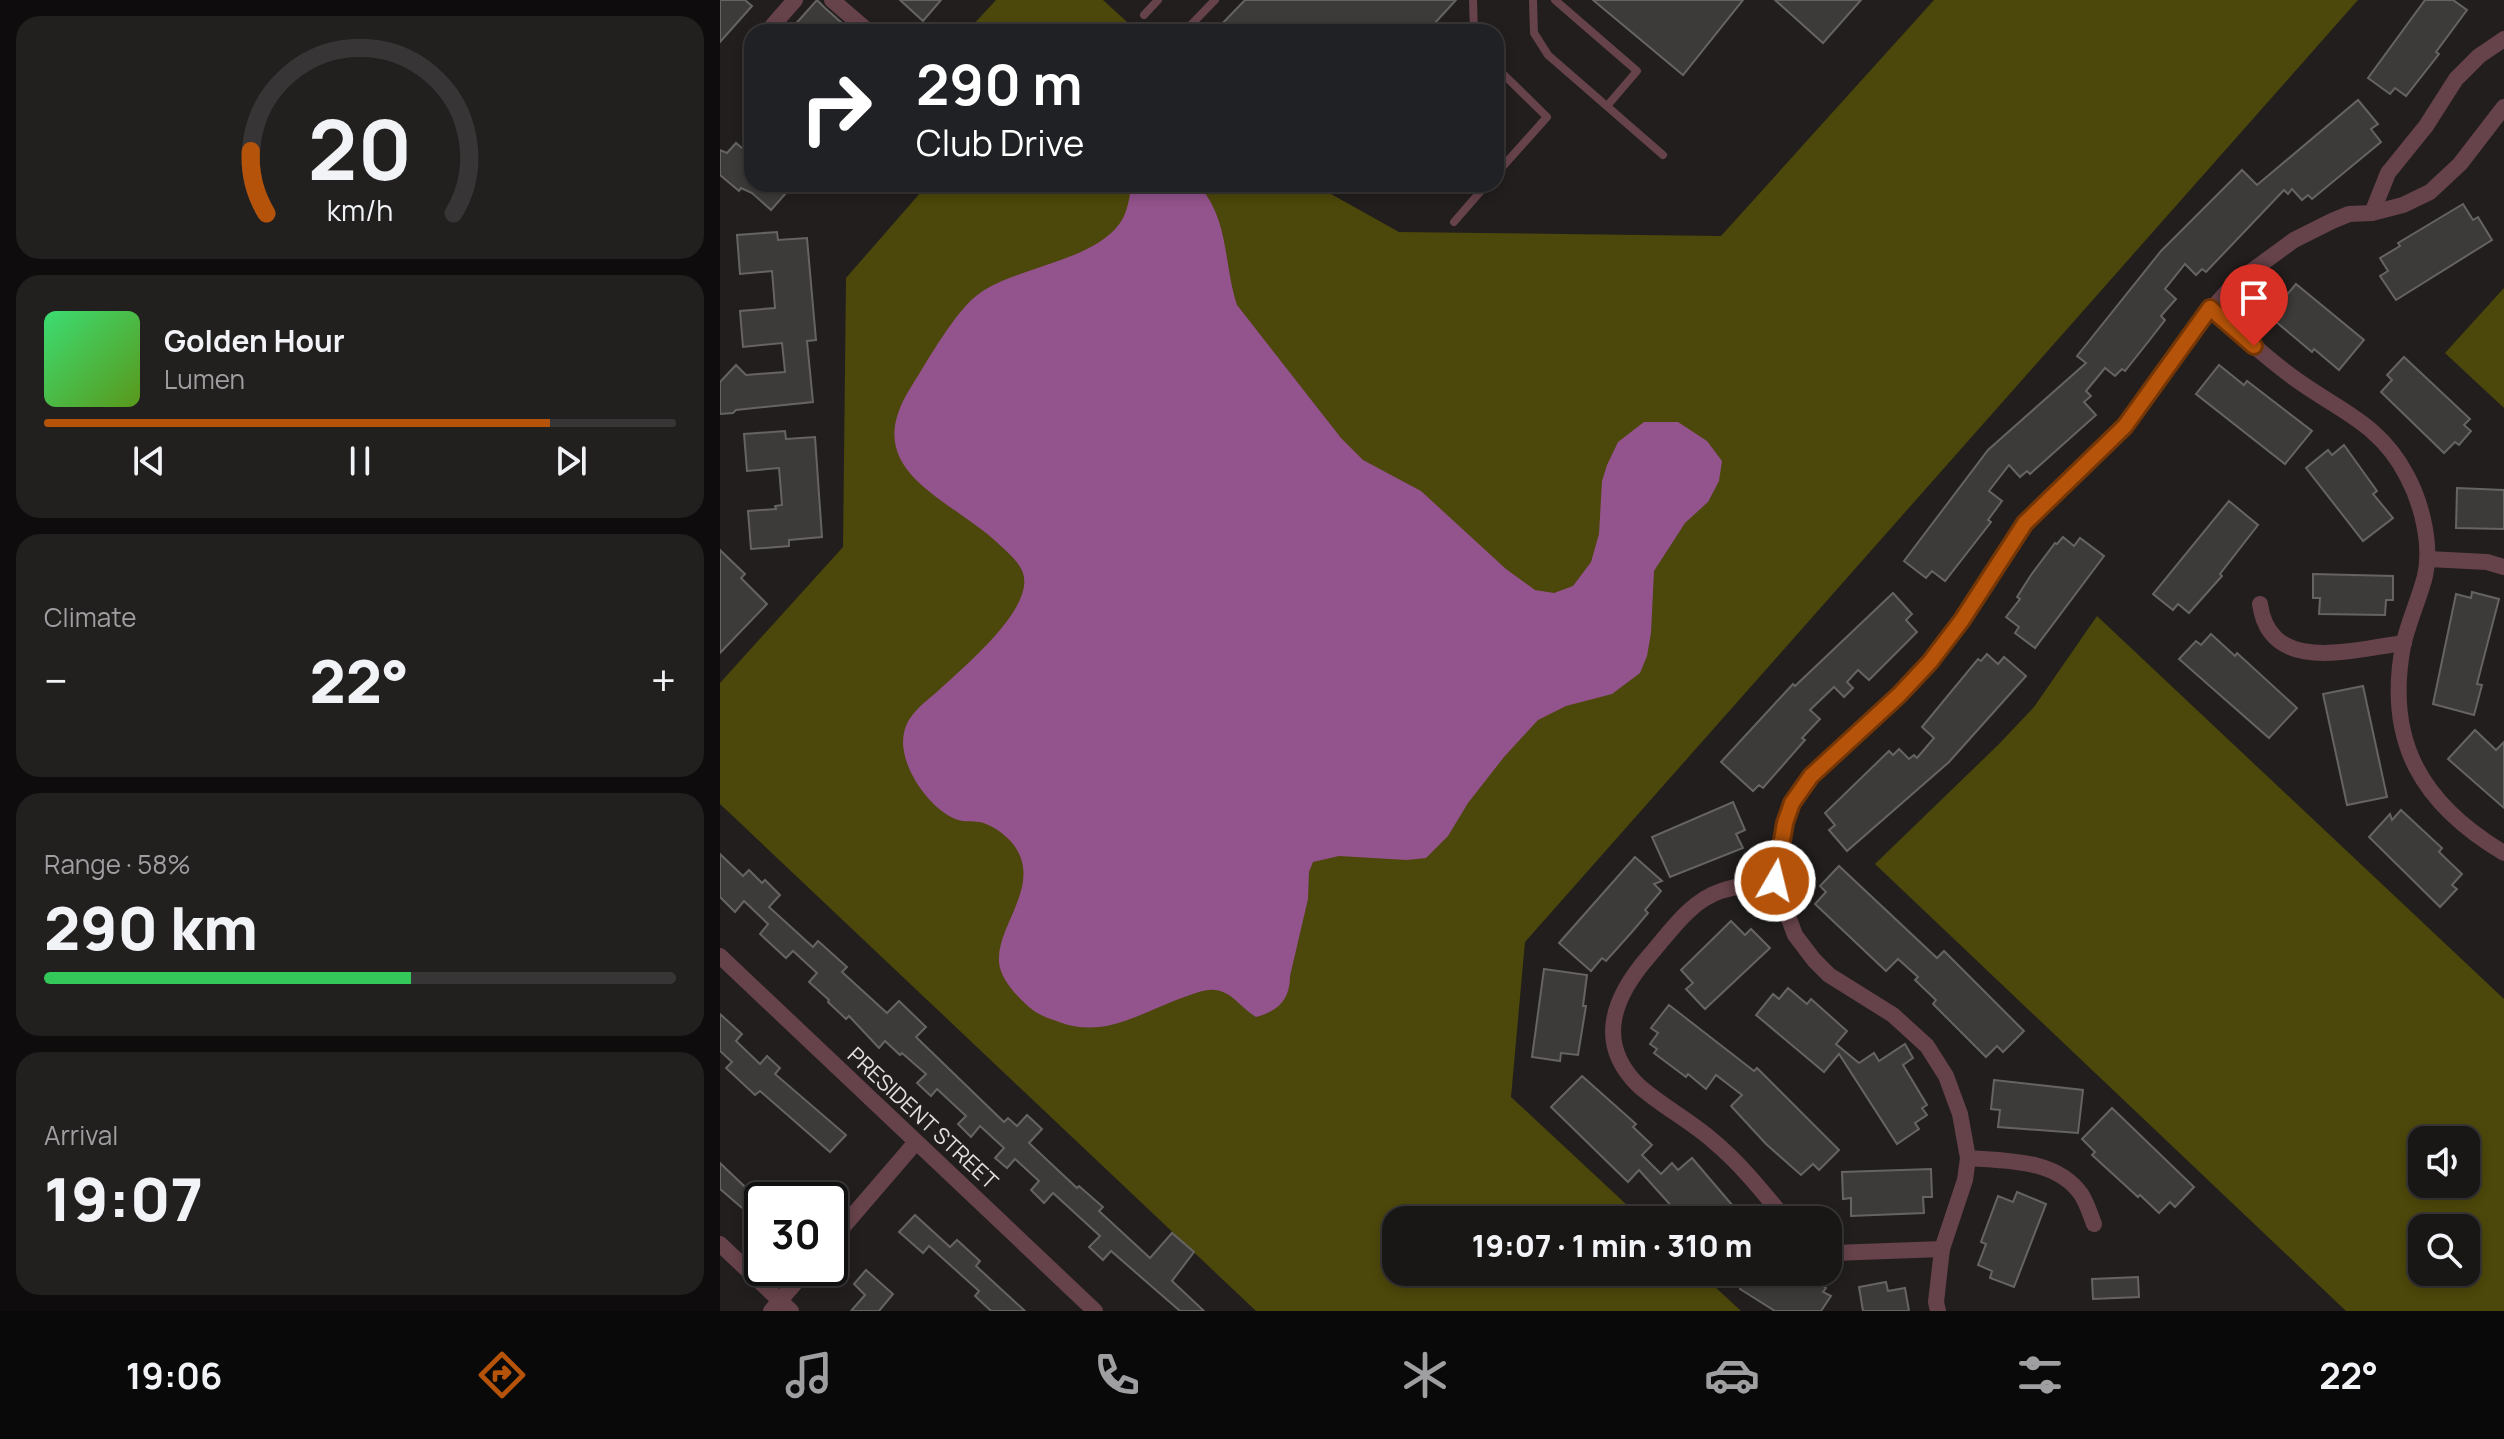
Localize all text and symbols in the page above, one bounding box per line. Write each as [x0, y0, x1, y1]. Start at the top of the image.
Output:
text: 290 m [916, 45, 1083, 122]
icon: right [784, 56, 888, 160]
text: 20 [308, 90, 412, 204]
text: Club Drive [916, 118, 1084, 167]
text: km/h [327, 191, 393, 230]
pin [2220, 264, 2288, 346]
icon: arrive [2232, 276, 2276, 320]
text: Golden Hour [164, 320, 345, 361]
text: Lumen [164, 361, 245, 397]
icon: previous [127, 439, 171, 483]
icon: pause [338, 439, 382, 483]
icon: next [549, 439, 593, 483]
text: Climate [44, 599, 136, 635]
text: 22° [309, 639, 409, 721]
text: − [44, 650, 68, 710]
text: + [651, 650, 676, 710]
position arrow [1733, 839, 1817, 923]
text: Range · 58% [44, 846, 191, 882]
text: 290 km [44, 886, 258, 968]
street label: PRESIDENT STREET [841, 1040, 1005, 1196]
text: Arrival [44, 1117, 118, 1153]
map controls [2408, 1126, 2480, 1286]
button: sound [2408, 1126, 2480, 1198]
text: 19:07 [44, 1157, 203, 1239]
speed limit sign: 30 [744, 1182, 848, 1286]
button: search [2408, 1214, 2480, 1286]
text: 19:07 · 1 min · 310 m [1472, 1225, 1752, 1266]
icon: directions [474, 1347, 530, 1403]
icon: music [781, 1347, 837, 1403]
icon: phone [1089, 1347, 1145, 1403]
icon: climate [1397, 1347, 1453, 1403]
icon: car [1704, 1347, 1760, 1403]
icon: filters [2012, 1347, 2068, 1403]
text: 19:06 [126, 1351, 222, 1400]
text: 22° [2319, 1351, 2378, 1400]

